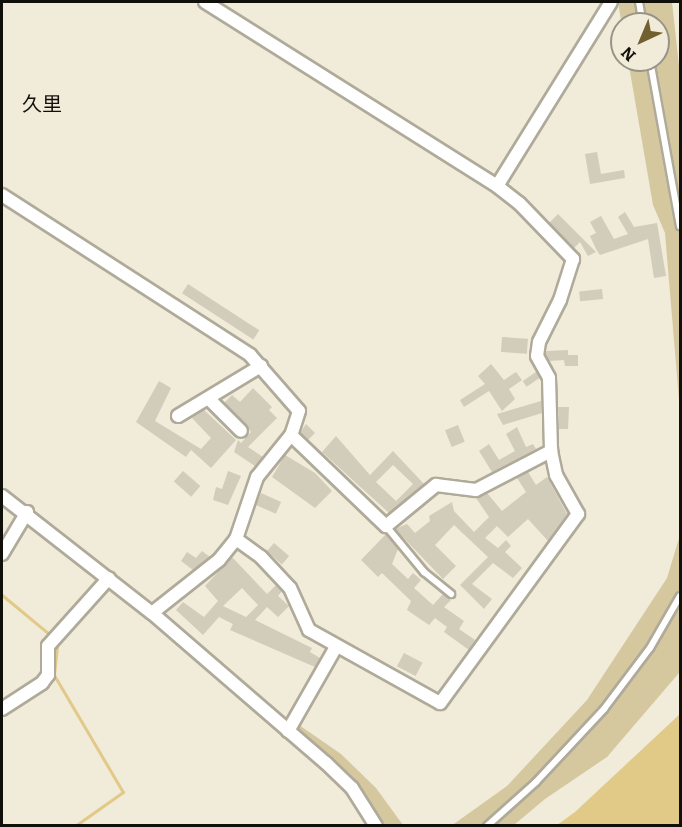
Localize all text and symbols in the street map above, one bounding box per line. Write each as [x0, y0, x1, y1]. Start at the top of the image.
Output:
north arrow [610, 12, 670, 72]
text: N [617, 43, 640, 65]
district label: 久里 [22, 92, 62, 116]

